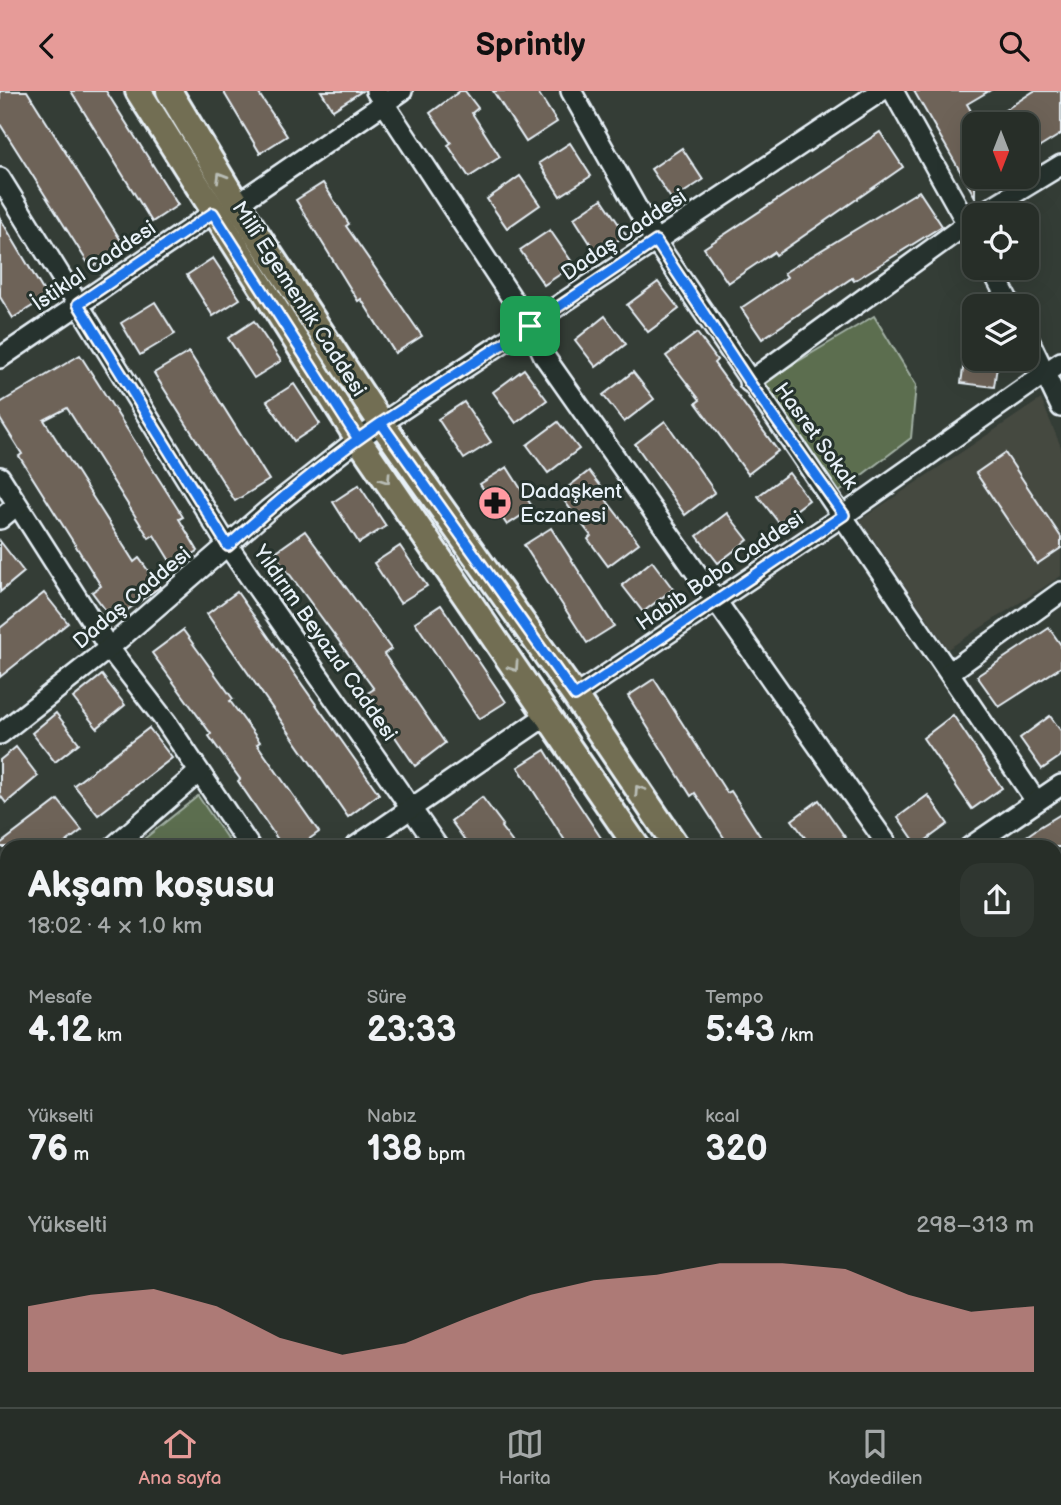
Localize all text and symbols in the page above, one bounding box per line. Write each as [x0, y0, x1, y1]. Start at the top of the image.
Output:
text: Sprintly [476, 26, 585, 65]
icon: back [28, 27, 66, 65]
icon: search [995, 27, 1033, 65]
north arrow [962, 112, 1040, 189]
map controls [962, 112, 1039, 371]
one-way arrow [216, 172, 229, 185]
street label: Dadaş Caddesi [557, 184, 691, 286]
street label: Millî Egemenlik Caddesi [227, 197, 371, 401]
button: locate [962, 203, 1039, 280]
street label: İstiklal Caddesi [27, 215, 161, 317]
button: layers [962, 294, 1039, 371]
pin [500, 296, 560, 356]
icon: arrive [511, 307, 549, 345]
street label: Hasret Sokak [769, 378, 863, 495]
one-way arrow [378, 471, 390, 484]
place label: Dadaşkent Eczanesi [520, 479, 622, 528]
pharmacy icon: Dadaşkent Eczanesi [476, 484, 514, 522]
street label: Habib Baba Caddesi [632, 506, 808, 636]
street label: Yıldırım Beyazıd Caddesi [247, 539, 402, 746]
street label: Dadaş Caddesi [68, 542, 196, 654]
one-way arrow [506, 659, 518, 672]
one-way arrow [634, 785, 647, 798]
text: Akşam koşusu [28, 863, 275, 908]
button: share [960, 863, 1034, 937]
text: 18:02 · 4 × 1.0 km [28, 912, 202, 940]
text: Mesafe [28, 986, 92, 1009]
text: Süre [367, 986, 407, 1009]
text: Tempo [705, 986, 764, 1009]
text: 4.12 [28, 1009, 92, 1052]
text: 23:33 [367, 1009, 456, 1052]
text: 5:43 [705, 1009, 775, 1052]
text: km [92, 1024, 122, 1047]
text: /km [775, 1024, 814, 1047]
text: Yükselti [28, 1105, 93, 1128]
text: Nabız [367, 1105, 416, 1128]
text: kcal [705, 1105, 739, 1128]
text: 76 [28, 1128, 68, 1171]
text: 138 [367, 1128, 423, 1171]
text: 320 [705, 1128, 768, 1171]
text: m [68, 1143, 89, 1166]
text: bpm [423, 1143, 465, 1166]
text: Yükselti [28, 1211, 107, 1239]
text: 298–313 m [916, 1211, 1034, 1239]
tab: Ana sayfa [139, 1425, 221, 1490]
tab: Harita [499, 1425, 551, 1490]
tab: Kaydedilen [828, 1425, 922, 1490]

